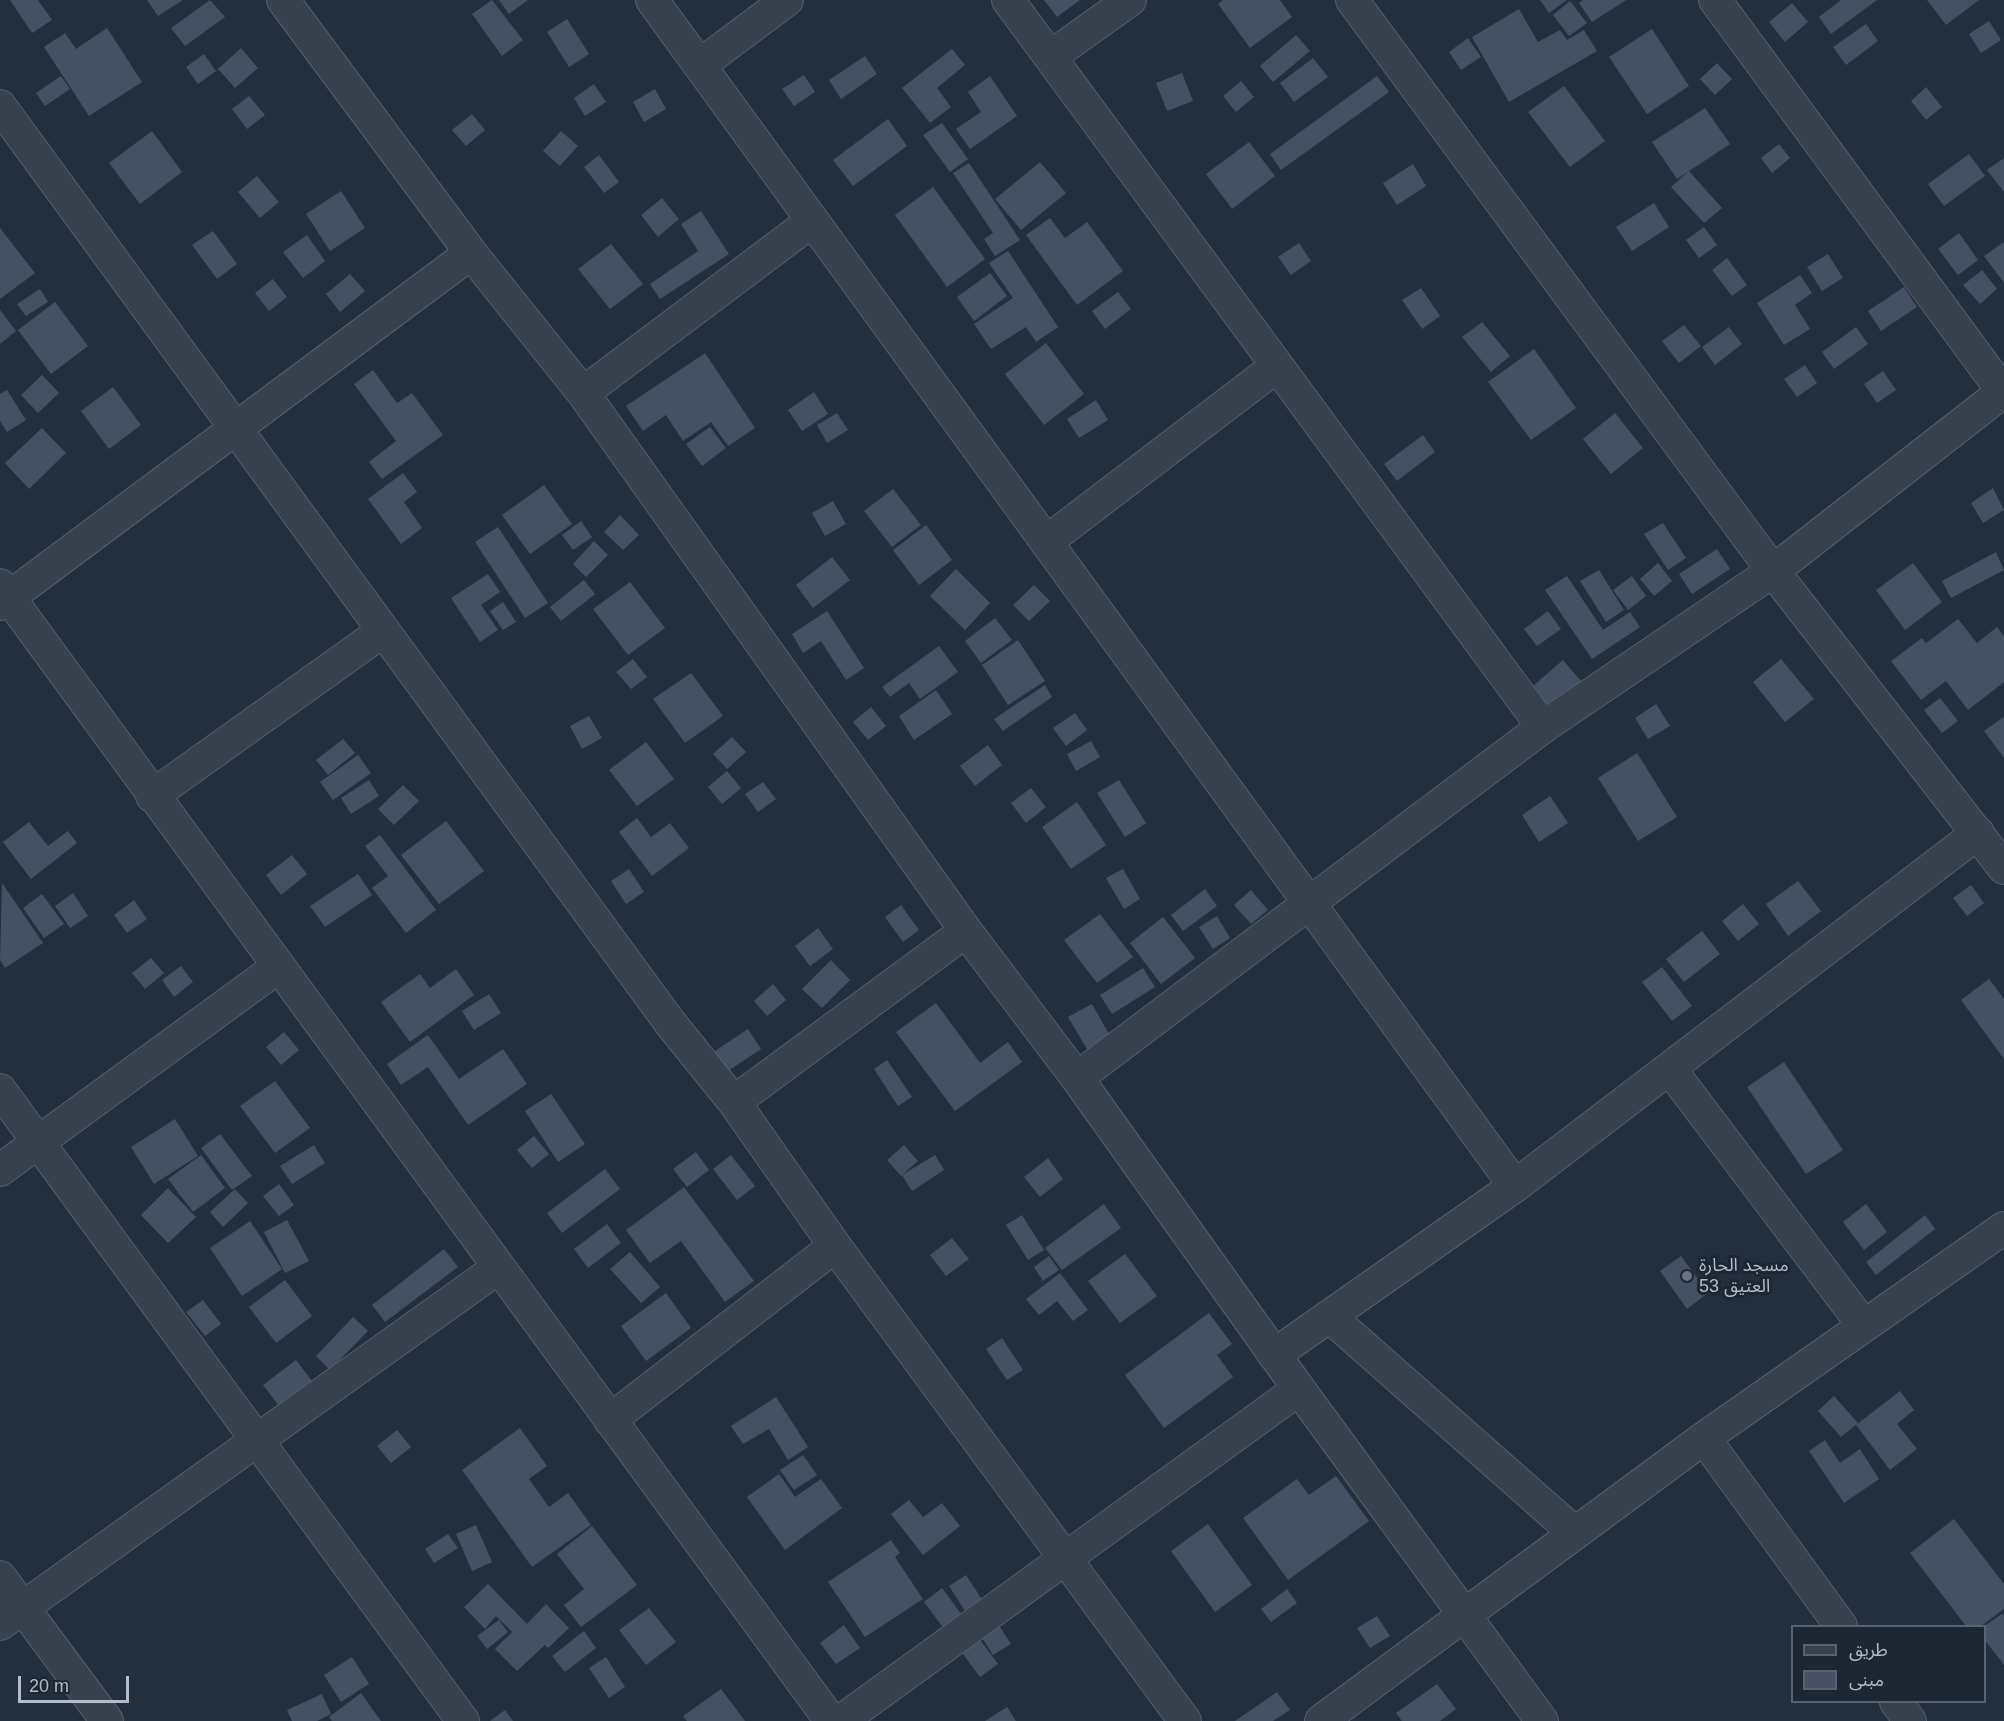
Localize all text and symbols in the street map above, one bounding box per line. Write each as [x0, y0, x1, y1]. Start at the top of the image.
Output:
place label: مسجد الحارة 53 العتيق [1699, 1255, 1789, 1298]
marker: مسجد الحارة 53 العتيق [1680, 1269, 1694, 1283]
legend [1791, 1625, 1986, 1703]
text: طريق [1849, 1640, 1888, 1660]
scale bar [21, 1664, 132, 1702]
text: مبنى [1849, 1670, 1884, 1690]
text: 20 m [29, 1676, 69, 1696]

